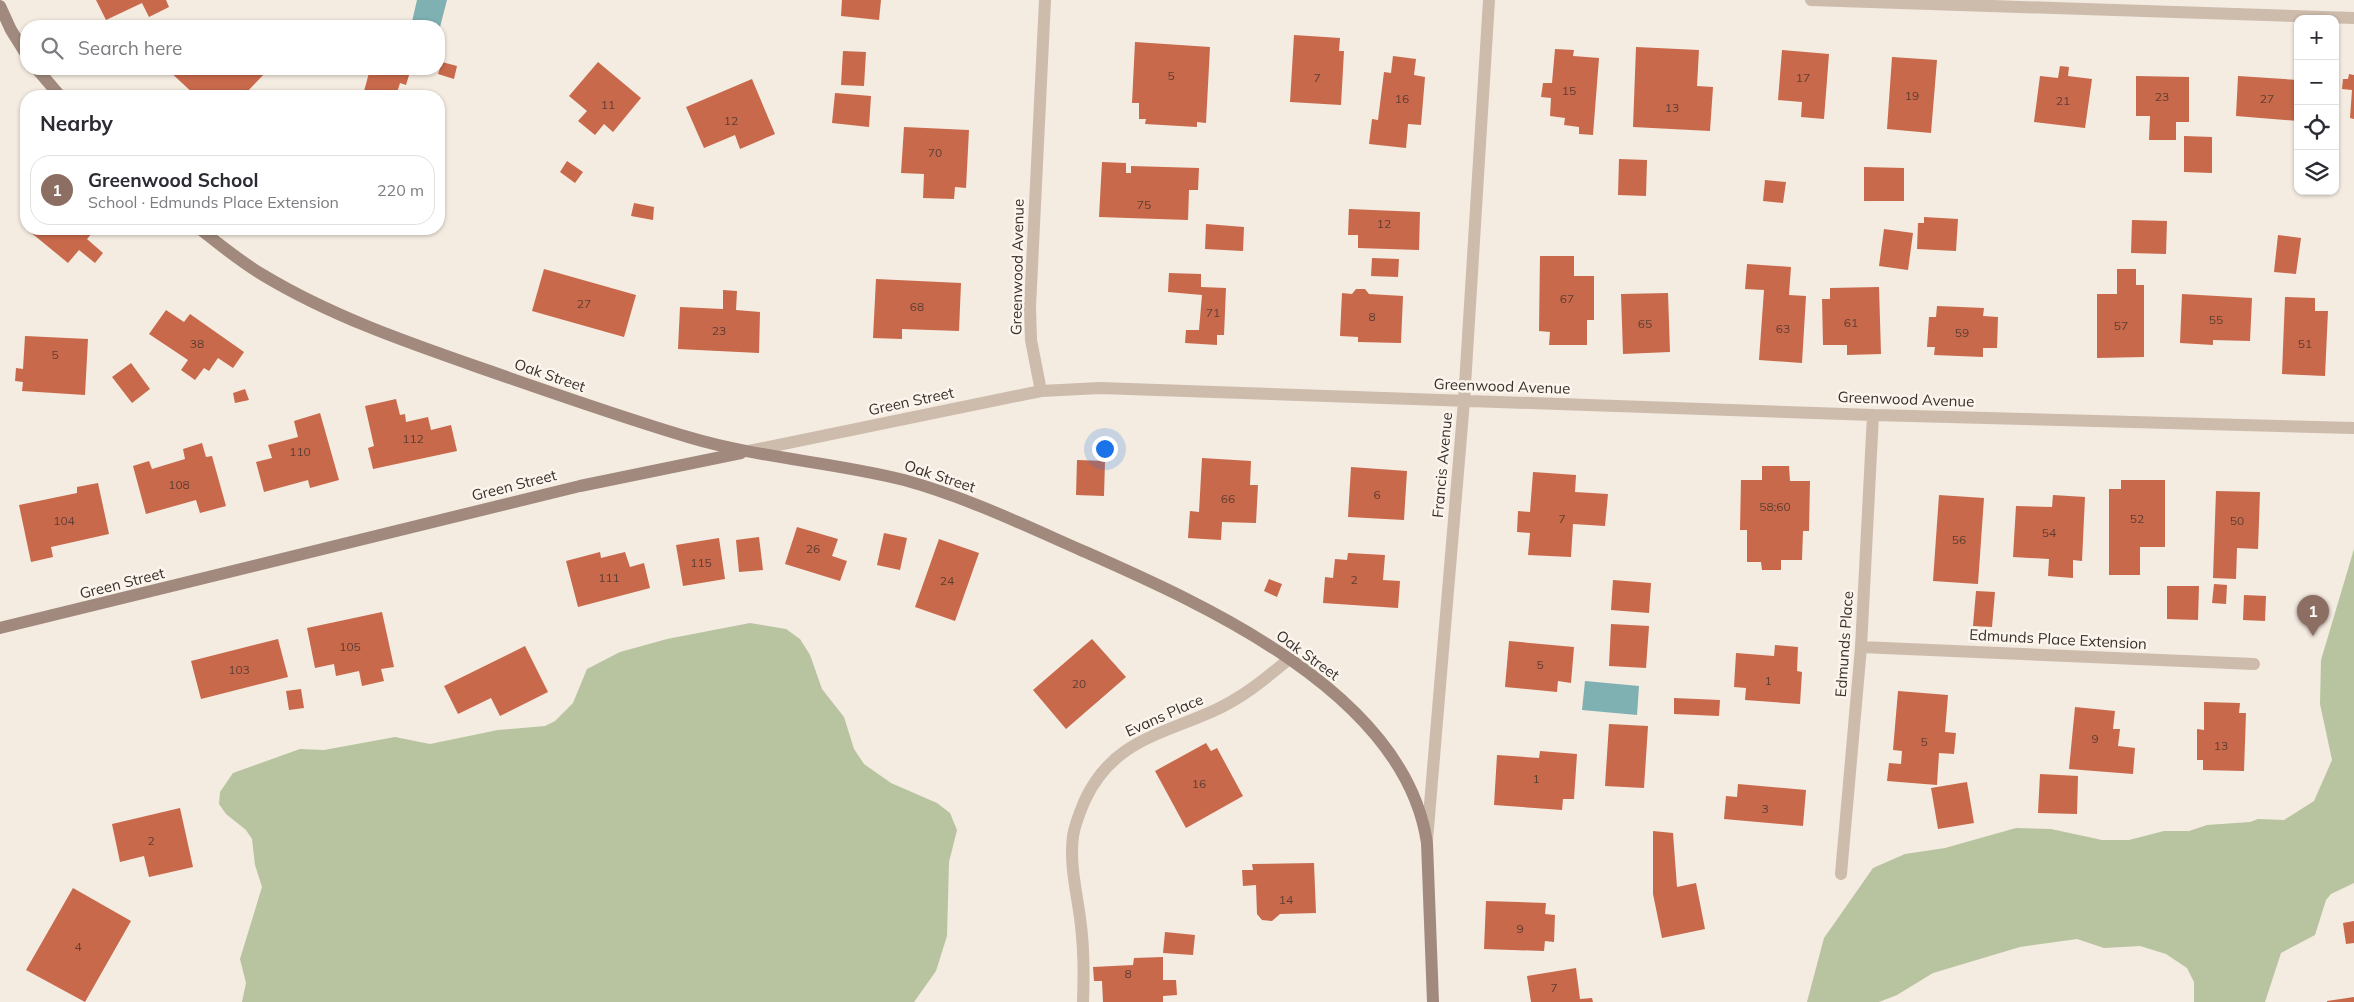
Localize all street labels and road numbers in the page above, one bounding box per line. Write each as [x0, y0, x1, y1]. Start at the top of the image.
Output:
street label: Greenwood Avenue [1006, 199, 1028, 335]
street label: Oak Street [512, 354, 588, 396]
street label: Greenwood Avenue [1433, 374, 1571, 398]
street label: Green Street [867, 383, 955, 419]
street label: Greenwood Avenue [1837, 387, 1975, 411]
street label: Francis Avenue [1428, 411, 1456, 519]
street label: Oak Street [902, 456, 978, 496]
street label: Green Street [470, 465, 558, 505]
street label: Green Street [78, 563, 166, 603]
street label: Edmunds Place [1831, 590, 1857, 698]
street label: Edmunds Place Extension [1969, 625, 2147, 653]
street label: Oak Street [1273, 626, 1343, 684]
street label: Evans Place [1122, 689, 1206, 741]

